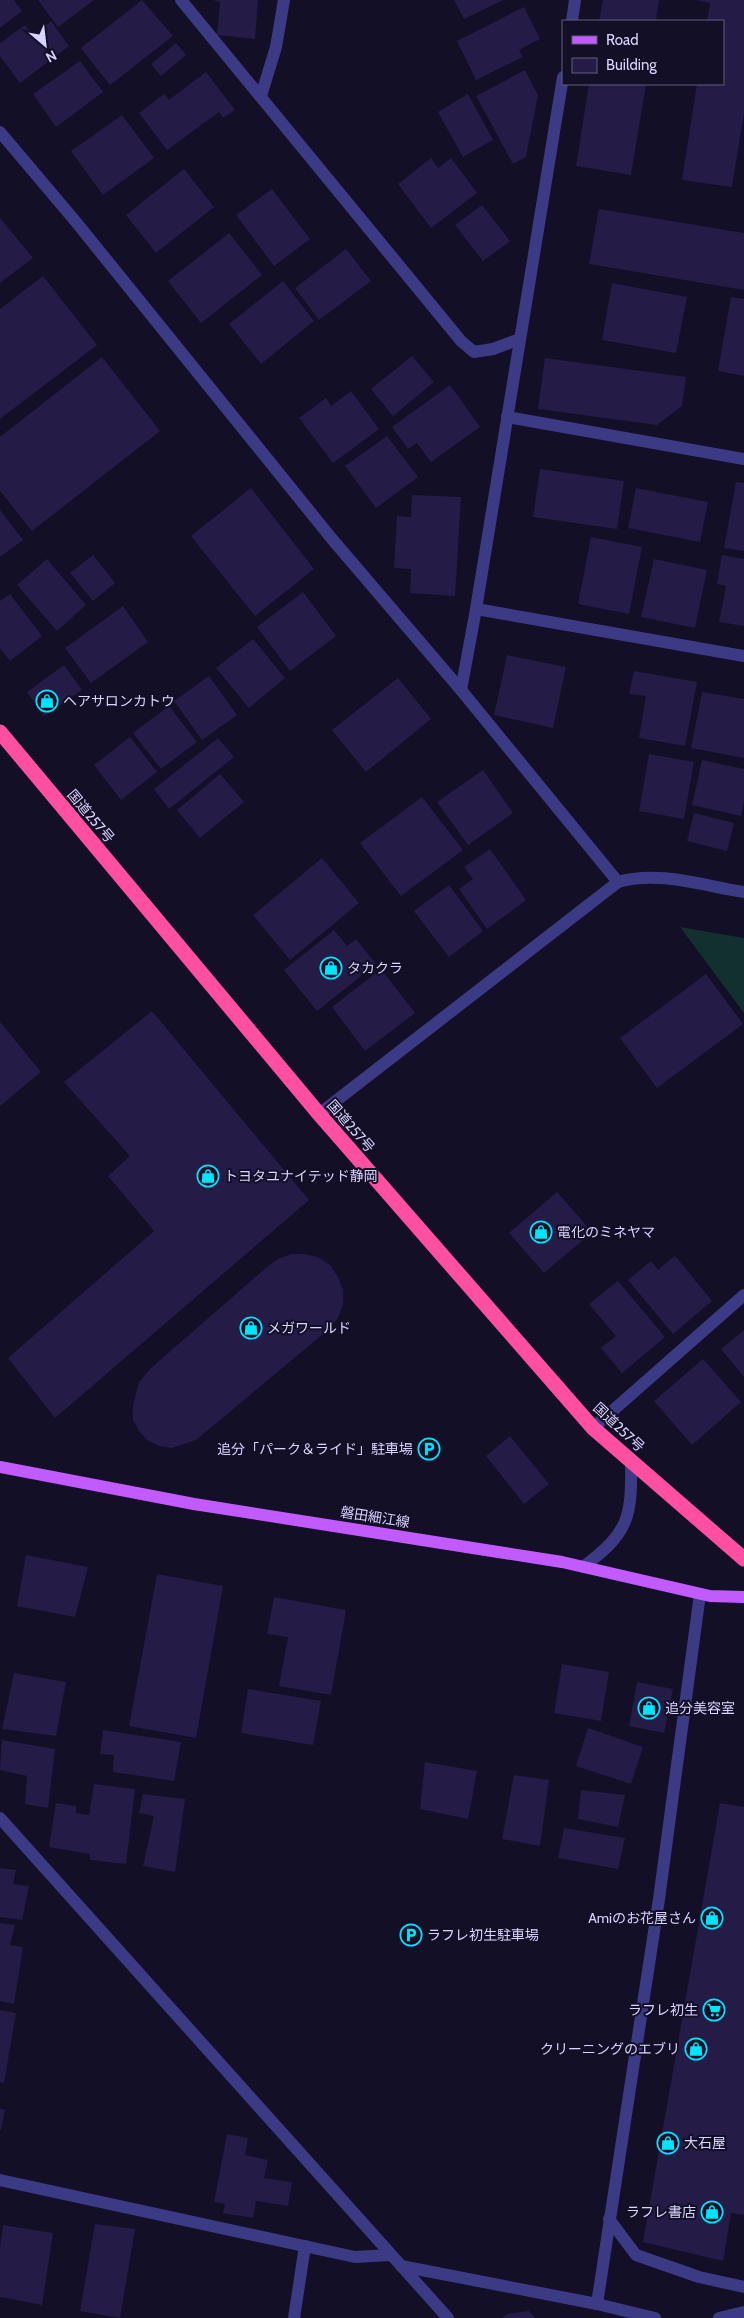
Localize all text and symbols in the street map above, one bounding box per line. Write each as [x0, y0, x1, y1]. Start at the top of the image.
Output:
north arrow [20, 20, 70, 70]
legend [562, 20, 724, 85]
text: Road [606, 31, 639, 49]
text: N [43, 46, 60, 67]
text: Building [606, 56, 657, 74]
shop icon: ヘアサロンカトウ [35, 689, 59, 713]
place label: ヘアサロンカトウ [63, 692, 175, 710]
street label: 国道257号 [64, 786, 118, 846]
shop icon: タカクラ [319, 956, 343, 980]
place label: タカクラ [347, 959, 403, 977]
street label: 国道257号 [323, 1096, 379, 1156]
shop icon: トヨタユナイテッド静岡 [196, 1164, 220, 1188]
place label: トヨタユナイテッド静岡 [224, 1167, 378, 1185]
shop icon: 電化のミネヤマ [529, 1220, 553, 1244]
place label: 電化のミネヤマ [557, 1223, 655, 1241]
shop icon: メガワールド [239, 1316, 263, 1340]
place label: メガワールド [267, 1319, 351, 1337]
street label: 国道257号 [589, 1399, 649, 1455]
parking icon: 追分「パーク＆ライド」駐車場 [417, 1437, 441, 1461]
place label: 追分「パーク＆ライド」駐車場 [217, 1440, 413, 1458]
street label: 磐田細江線 [339, 1503, 411, 1531]
shop icon: 追分美容室 [637, 1696, 661, 1720]
place label: 追分美容室 [665, 1699, 735, 1717]
shop icon: Amiのお花屋さん [700, 1906, 724, 1930]
place label: Amiのお花屋さん [588, 1909, 696, 1927]
parking icon: ラフレ初生駐車場 [399, 1923, 423, 1947]
place label: ラフレ初生駐車場 [427, 1926, 539, 1944]
supermarket icon: ラフレ初生 [702, 1998, 726, 2022]
place label: ラフレ初生 [628, 2001, 698, 2019]
shop icon: クリーニングのエブリ [684, 2037, 708, 2061]
place label: クリーニングのエブリ [540, 2040, 680, 2058]
shop icon: 大石屋 [656, 2131, 680, 2155]
place label: 大石屋 [684, 2134, 726, 2152]
shop icon: ラフレ書店 [700, 2200, 724, 2224]
place label: ラフレ書店 [626, 2203, 696, 2221]

